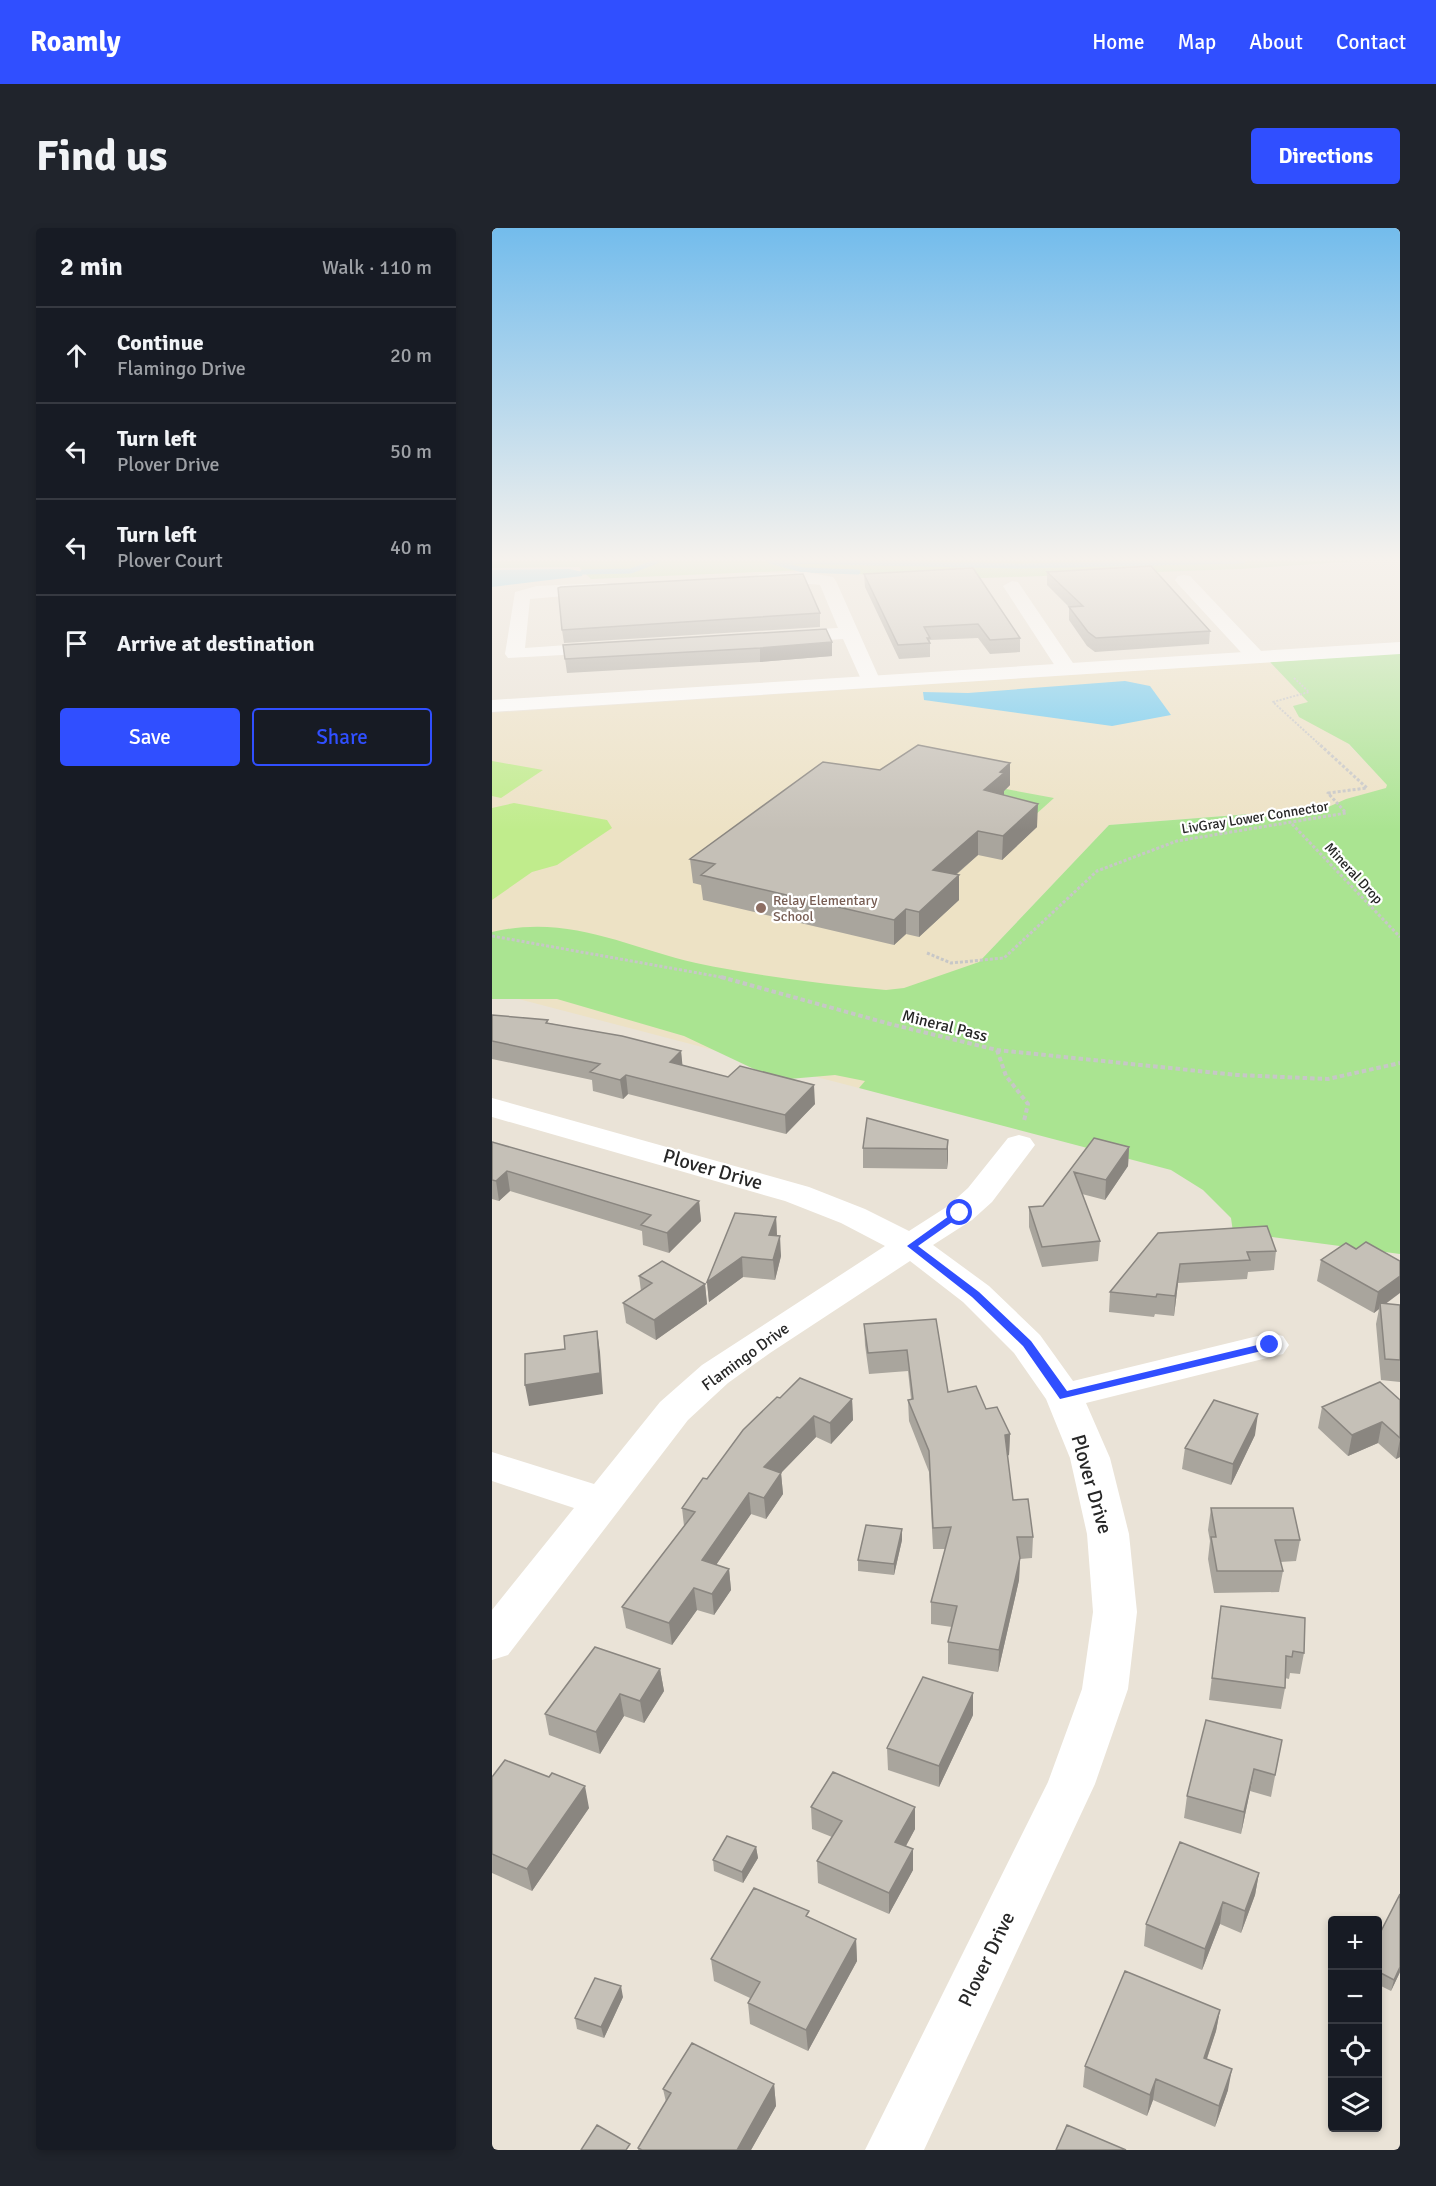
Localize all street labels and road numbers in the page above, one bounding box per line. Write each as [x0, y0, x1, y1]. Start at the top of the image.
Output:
street label: LivGray Lower Connector [1180, 797, 1331, 838]
street label: Mineral Drop [1321, 839, 1386, 908]
street label: Mineral Pass [900, 1006, 989, 1046]
street label: Plover Drive [660, 1143, 766, 1196]
street label: Flamingo Drive [698, 1318, 793, 1395]
street label: Plover Drive [1065, 1431, 1118, 1537]
street label: Plover Drive [953, 1908, 1020, 2011]

